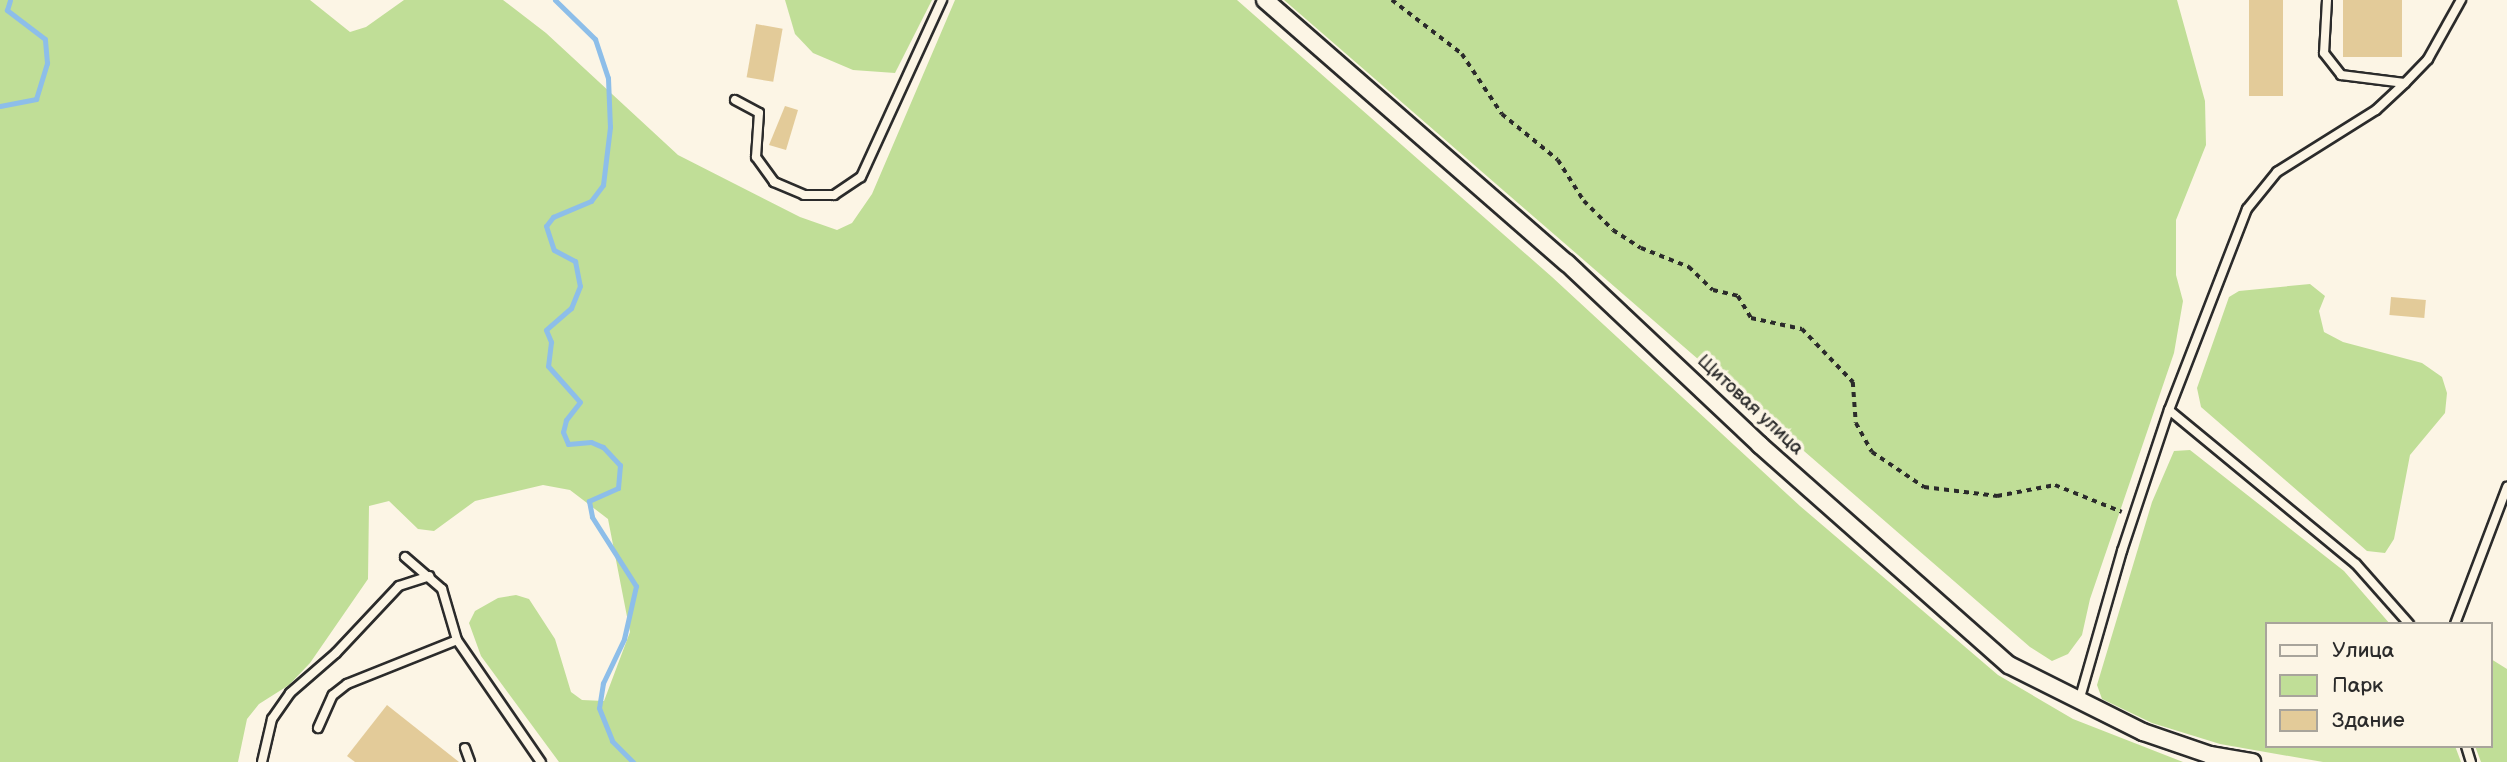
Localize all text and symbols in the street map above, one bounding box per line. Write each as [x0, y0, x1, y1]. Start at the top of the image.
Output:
street label: Щитовая улица [1692, 350, 1808, 460]
legend [2266, 622, 2493, 748]
text: Улица [2332, 638, 2394, 663]
text: Парк [2332, 673, 2383, 698]
text: Здание [2332, 708, 2405, 733]

